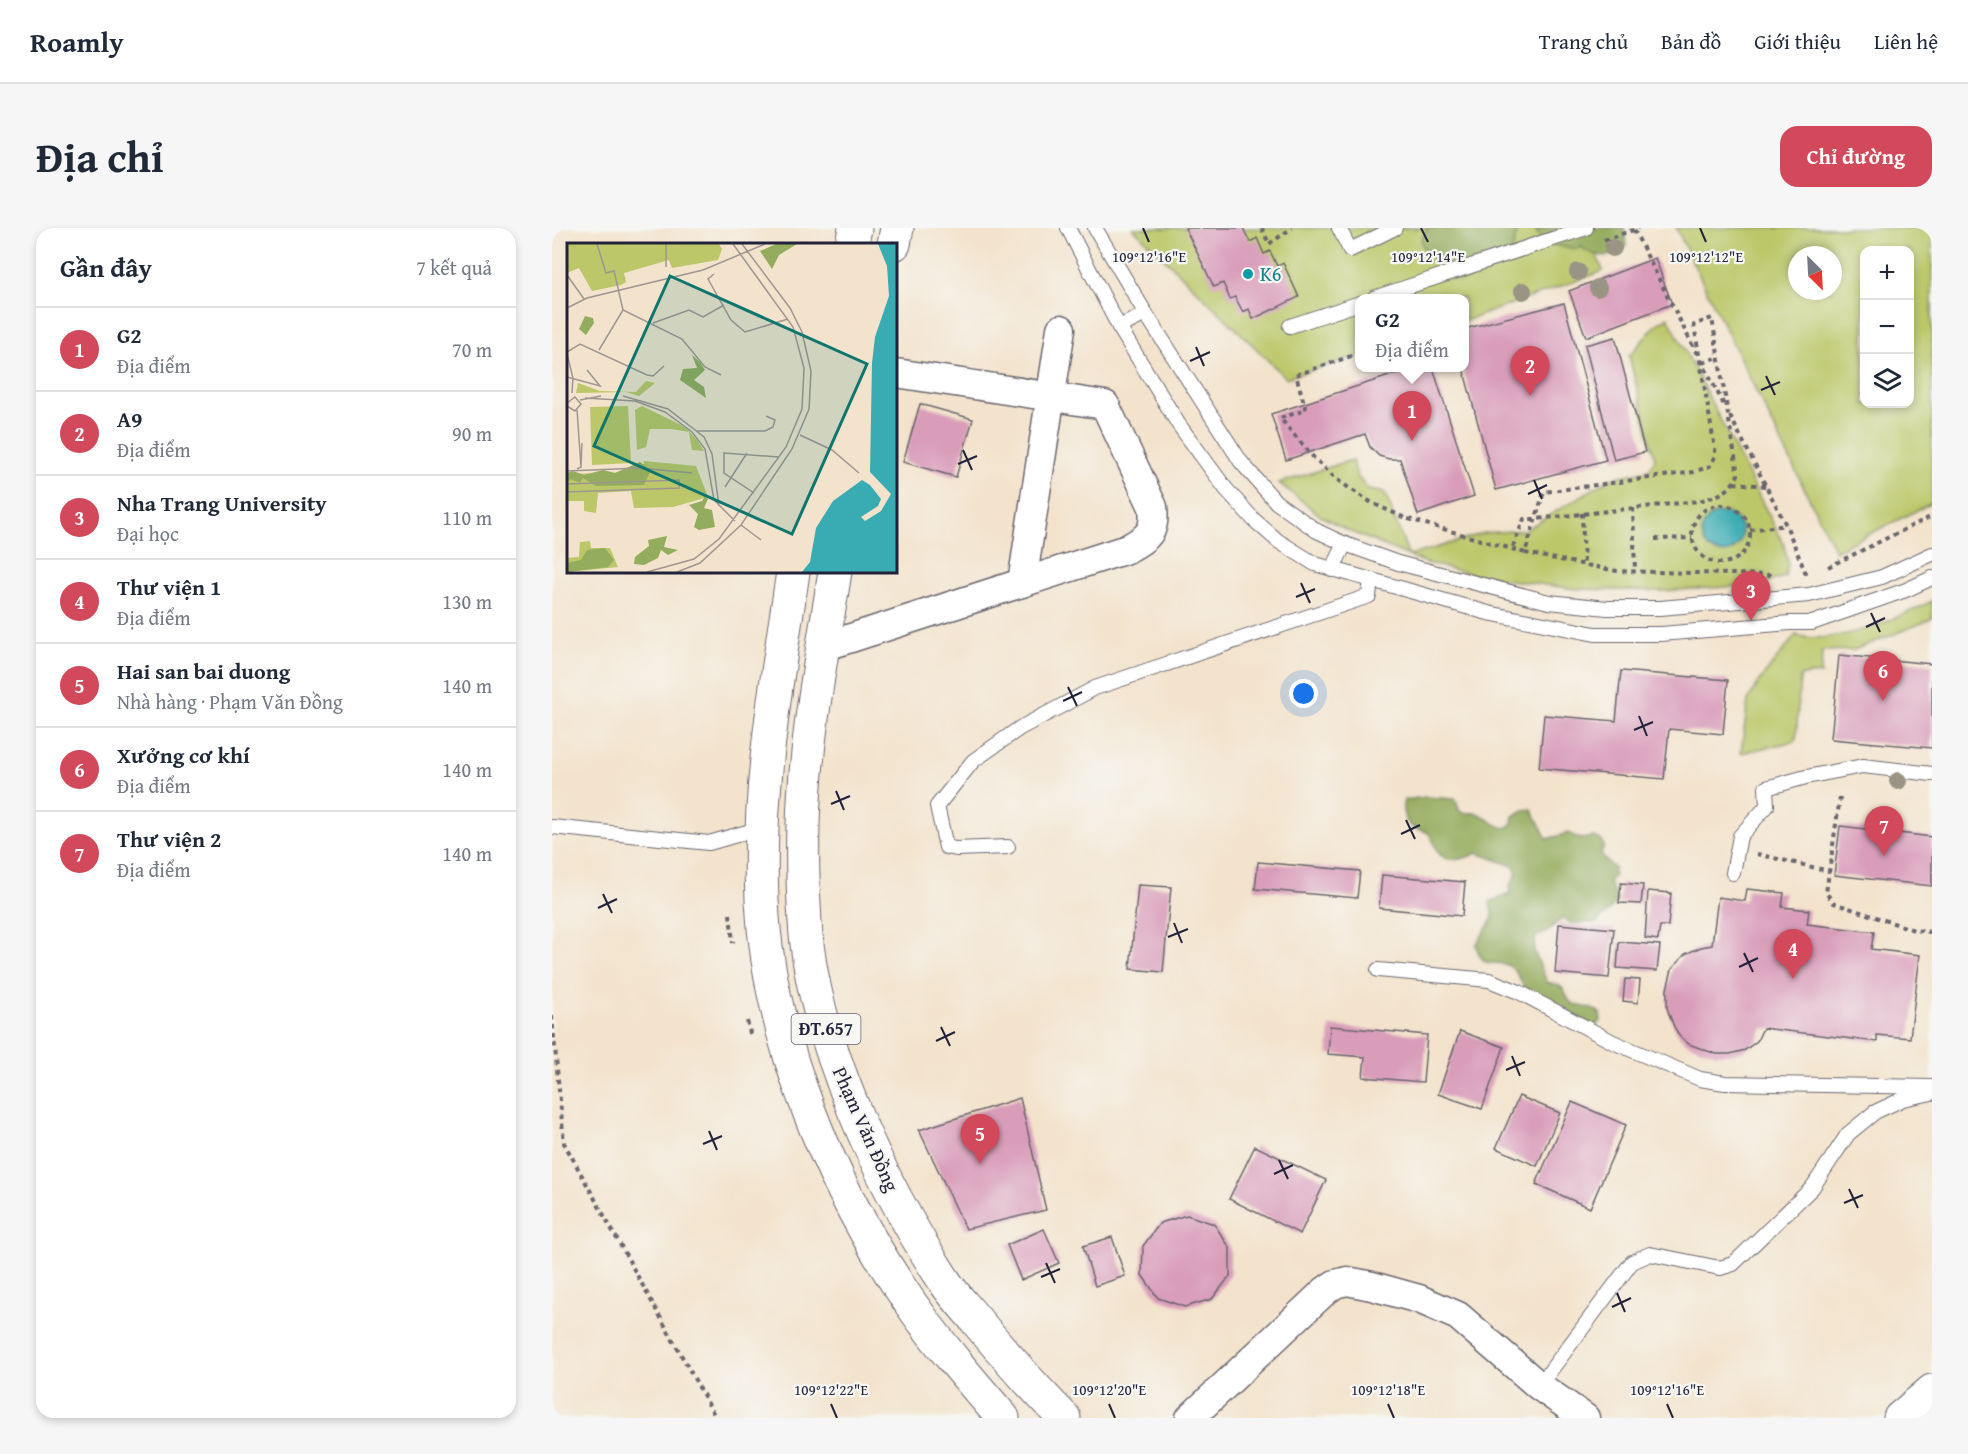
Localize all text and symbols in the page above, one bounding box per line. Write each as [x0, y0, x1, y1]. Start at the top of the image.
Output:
text: Roamly [30, 21, 124, 62]
text: Trang chủ [1539, 26, 1628, 57]
text: Bản đồ [1661, 26, 1721, 57]
text: Giới thiệu [1754, 26, 1841, 57]
text: Liên hệ [1874, 26, 1938, 57]
text: Địa chỉ [36, 126, 164, 187]
button: Chỉ đường [1780, 126, 1932, 187]
inset map [567, 243, 897, 573]
text: 109°12'16"E [1112, 246, 1186, 267]
text: 109°12'14"E [1391, 246, 1465, 267]
text: 109°12'12"E [1669, 246, 1743, 267]
north arrow [1788, 246, 1842, 300]
map controls [1860, 246, 1914, 408]
button: + [1860, 246, 1914, 300]
text: Gần đây [60, 248, 152, 287]
text: 7 kết quả [416, 253, 492, 282]
place label: K6 [1260, 259, 1281, 288]
marker: K6 [1241, 267, 1255, 281]
popup [1355, 294, 1469, 372]
button: − [1860, 300, 1914, 354]
text: G2 [1375, 303, 1400, 335]
text: G2 [117, 319, 142, 351]
text: 1 [74, 335, 85, 364]
text: 70 m [452, 335, 492, 364]
text: Địa điểm [1375, 335, 1449, 364]
pin: 2 [1510, 346, 1550, 396]
text: Địa điểm [117, 351, 191, 380]
button: layers [1860, 354, 1914, 408]
pin: 1 [1392, 392, 1432, 441]
text: A9 [117, 403, 142, 435]
text: 2 [74, 419, 85, 448]
text: 90 m [452, 419, 492, 448]
text: Địa điểm [117, 435, 191, 464]
text: Nha Trang University [117, 487, 327, 519]
text: 3 [74, 503, 85, 532]
text: 110 m [442, 503, 492, 532]
text: Đại học [117, 519, 179, 548]
text: Thư viện 1 [117, 571, 221, 603]
pin: 3 [1732, 572, 1770, 621]
text: 4 [74, 587, 85, 616]
text: 130 m [442, 587, 492, 616]
text: Địa điểm [117, 603, 191, 632]
pin: 6 [1864, 652, 1902, 701]
text: Hai san bai duong [117, 655, 290, 687]
text: 5 [74, 671, 85, 700]
text: 140 m [442, 671, 492, 700]
your location [1289, 679, 1318, 708]
text: Nhà hàng · Phạm Văn Đồng [117, 687, 343, 716]
text: Xưởng cơ khí [117, 739, 250, 771]
text: 6 [74, 755, 85, 784]
text: 140 m [442, 755, 492, 784]
text: Địa điểm [117, 771, 191, 800]
pin: 7 [1864, 806, 1904, 856]
text: Thư viện 2 [117, 823, 221, 855]
text: 7 [74, 839, 85, 868]
text: 140 m [442, 839, 492, 868]
text: Địa điểm [117, 855, 191, 884]
pin: 4 [1774, 930, 1812, 979]
road number: ĐT.657 [792, 1014, 860, 1044]
street label: Phạm Văn Đồng [826, 1062, 907, 1196]
pin: 5 [960, 1114, 1000, 1164]
text: 109°12'22"E [794, 1379, 868, 1400]
text: 109°12'20"E [1072, 1379, 1146, 1400]
text: 109°12'18"E [1351, 1379, 1425, 1400]
text: 109°12'16"E [1630, 1379, 1704, 1400]

